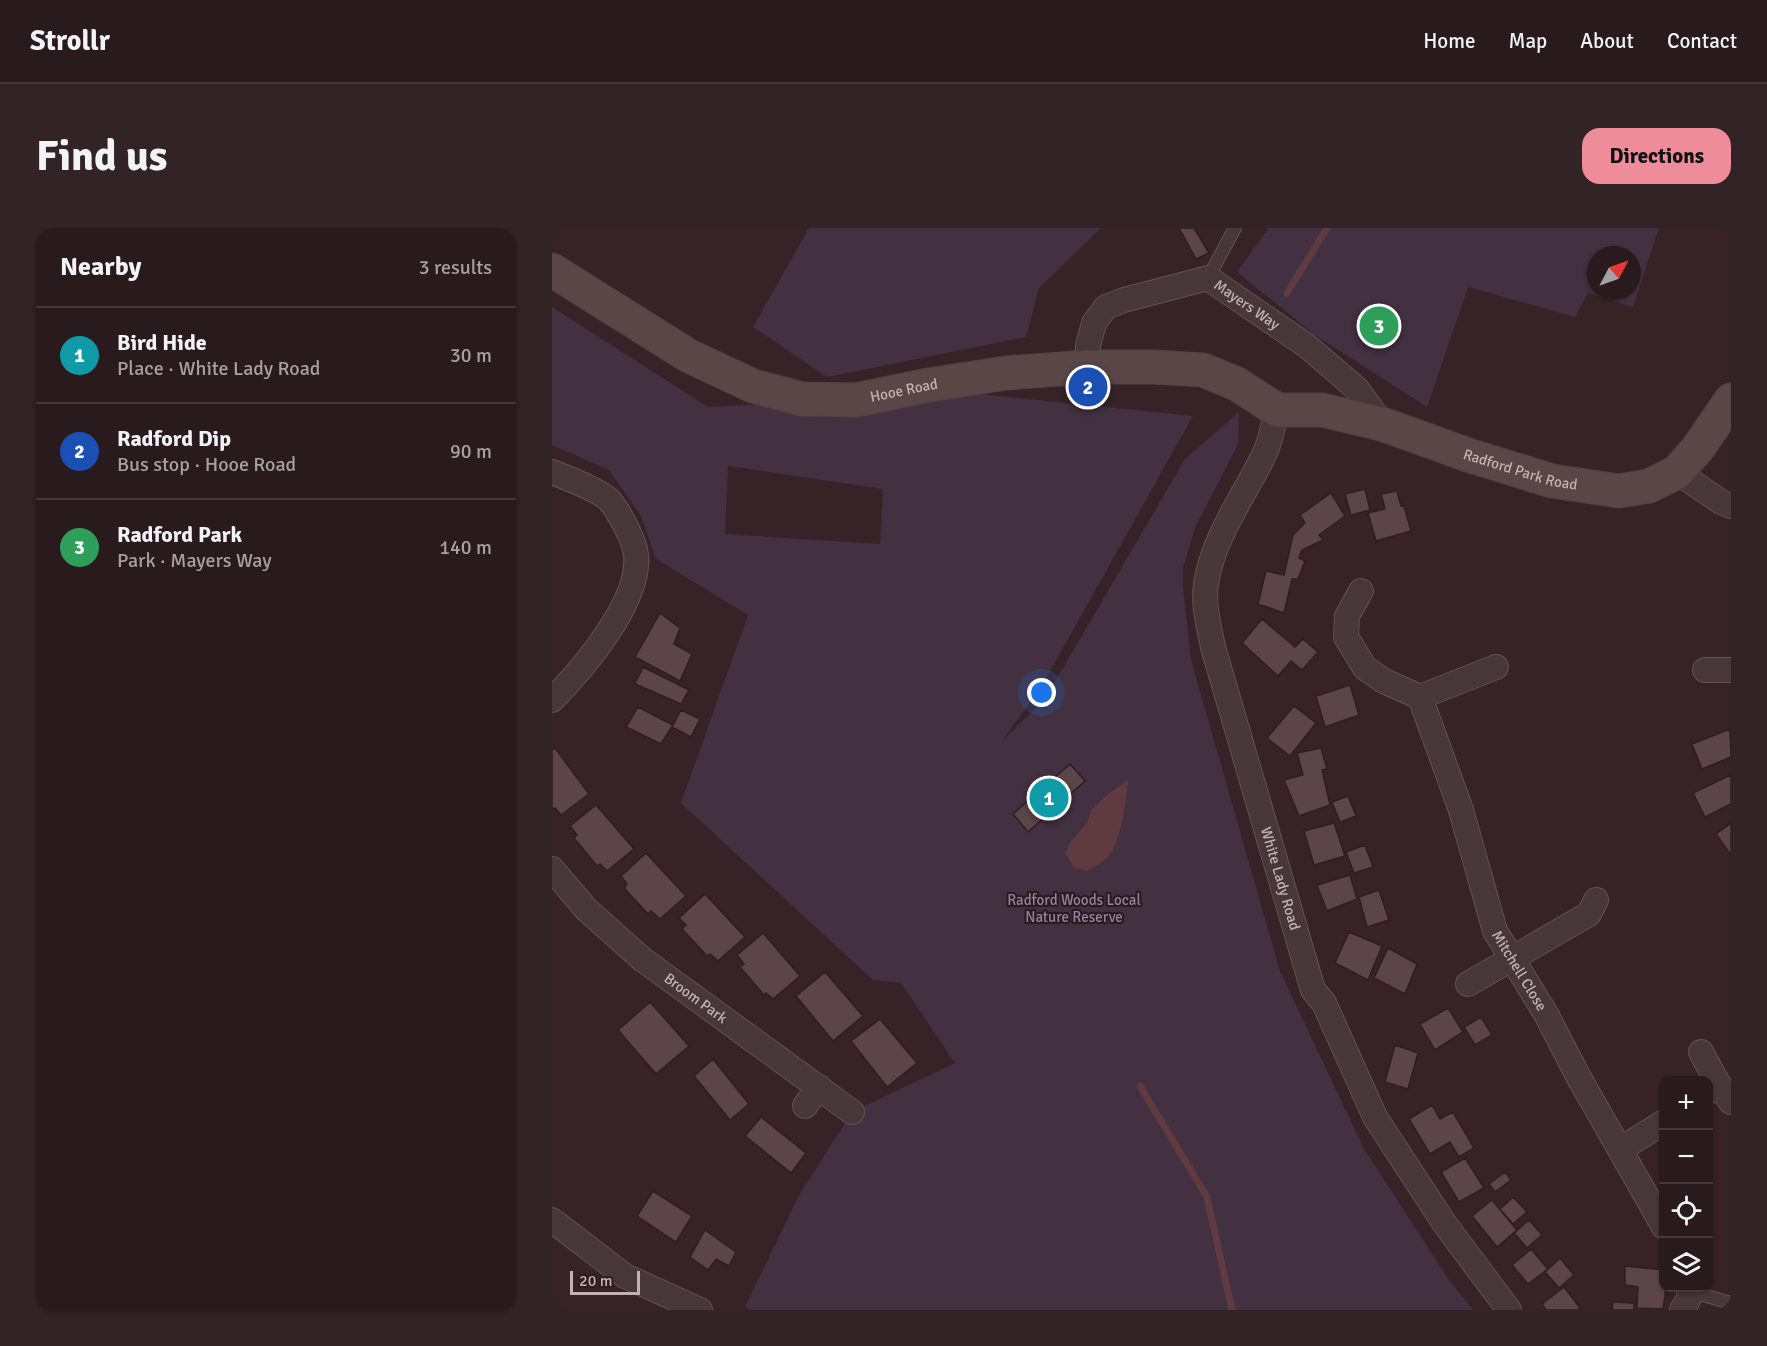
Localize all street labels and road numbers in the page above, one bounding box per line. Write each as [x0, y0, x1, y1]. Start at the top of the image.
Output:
street label: Mayers Way [1210, 276, 1283, 334]
street label: Hooe Road [868, 375, 939, 406]
street label: Radford Park Road [1461, 445, 1579, 494]
street label: White Lady Road [1257, 825, 1304, 932]
street label: Mitchell Close [1488, 927, 1551, 1014]
street label: Broom Park [661, 969, 731, 1027]

